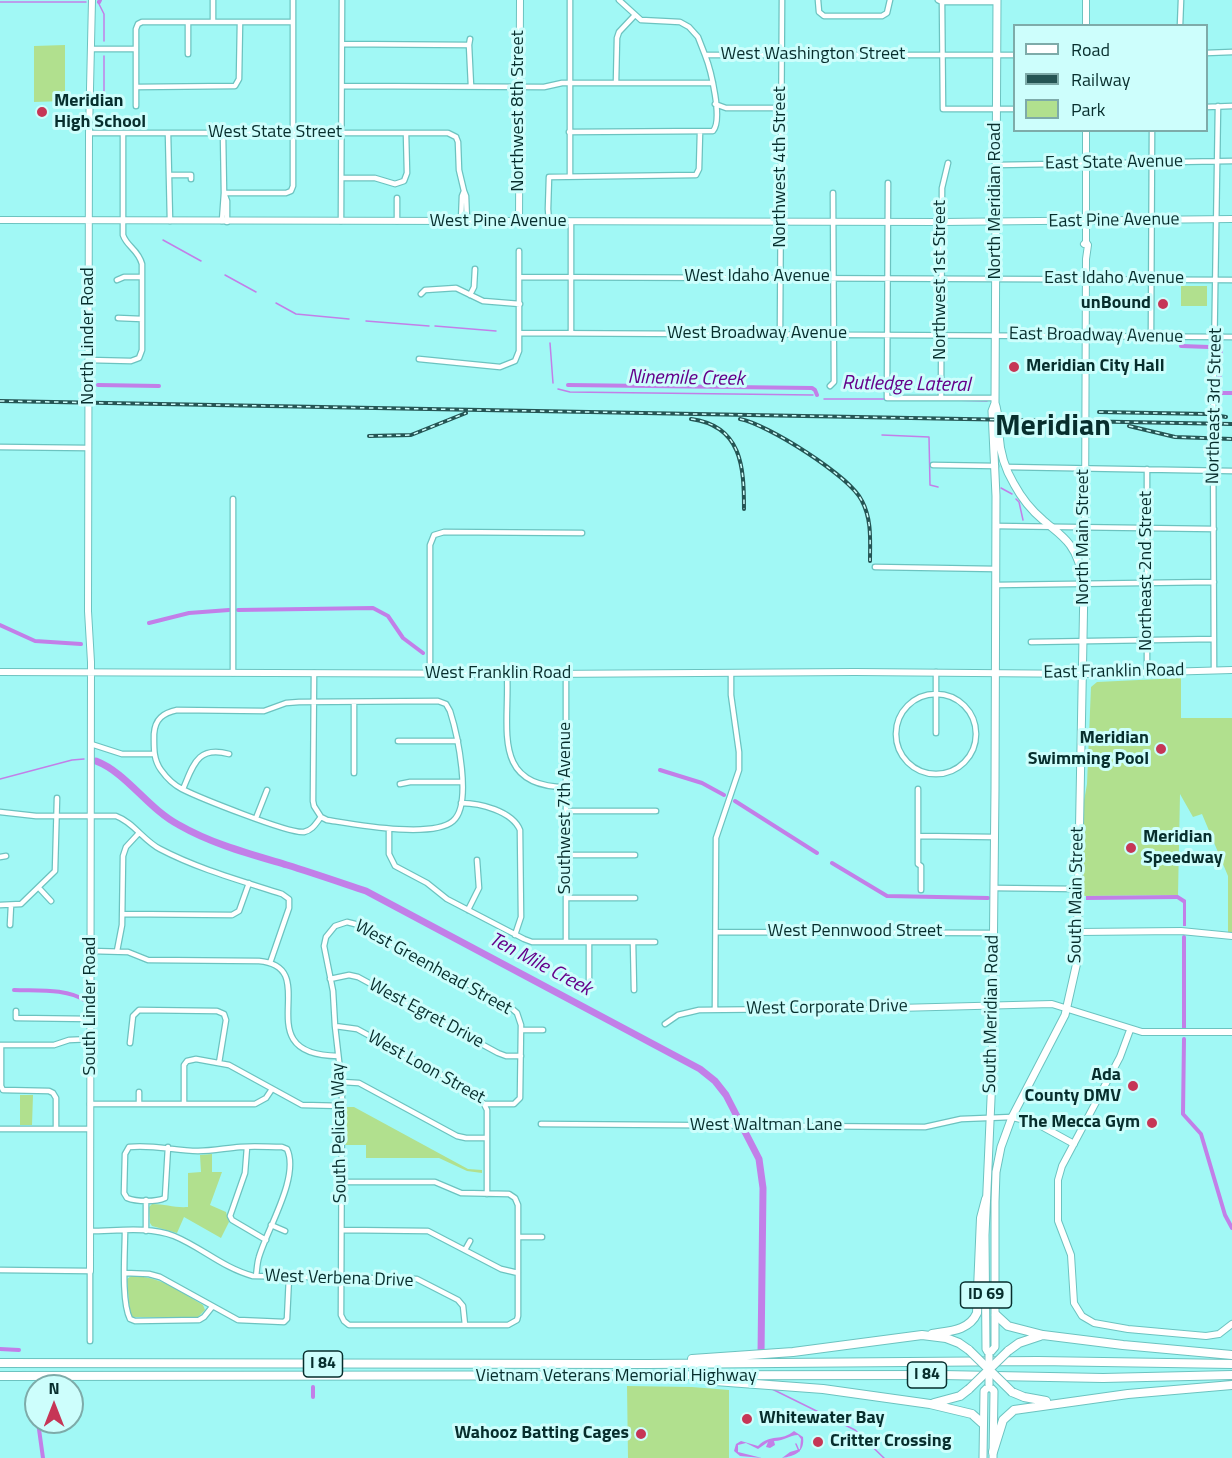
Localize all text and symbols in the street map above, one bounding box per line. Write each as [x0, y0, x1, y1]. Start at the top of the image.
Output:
legend [1013, 24, 1208, 132]
street label: Northwest 8th Street [508, 30, 530, 192]
text: Road [1071, 36, 1110, 63]
street label: West Washington Street [721, 44, 905, 66]
text: Railway [1071, 66, 1130, 93]
street label: Northwest 4th Street [770, 86, 792, 248]
place label: Meridian High School [54, 91, 146, 134]
text: Park [1071, 96, 1105, 123]
marker: Meridian High School [35, 105, 49, 119]
street label: West State Street [208, 122, 342, 144]
street label: North Meridian Road [985, 122, 1007, 280]
street label: East State Avenue [1045, 151, 1183, 175]
street label: Northwest 1st Street [930, 200, 952, 360]
street label: East Pine Avenue [1048, 209, 1180, 233]
street label: West Pine Avenue [430, 211, 566, 233]
street label: West Idaho Avenue [684, 266, 830, 288]
street label: North Linder Road [78, 267, 100, 405]
street label: East Idaho Avenue [1044, 268, 1184, 290]
place label: unBound [1081, 293, 1151, 315]
marker: unBound [1156, 297, 1170, 311]
street label: West Broadway Avenue [667, 323, 847, 345]
street label: East Broadway Avenue [1009, 324, 1183, 348]
street label: Northeast 3rd Street [1203, 328, 1227, 484]
place label: Meridian City Hall [1026, 356, 1165, 378]
marker: Meridian City Hall [1007, 360, 1021, 374]
water label: Ninemile Creek [627, 366, 745, 392]
water label: Rutledge Lateral [842, 372, 970, 398]
district label: Meridian [995, 410, 1111, 446]
street label: North Main Street [1073, 469, 1095, 605]
street label: Northeast 2nd Street [1136, 491, 1158, 651]
street label: East Franklin Road [1043, 660, 1185, 684]
street label: West Franklin Road [425, 663, 571, 685]
street label: Southwest 7th Avenue [555, 722, 577, 894]
place label: Meridian Swimming Pool [1028, 728, 1149, 771]
marker: Meridian Swimming Pool [1154, 742, 1168, 756]
street label: South Main Street [1065, 826, 1089, 964]
place label: Meridian Speedway [1143, 827, 1223, 870]
marker: Meridian Speedway [1124, 841, 1138, 855]
street label: West Greenhead Street [351, 916, 515, 1020]
street label: West Pennwood Street [768, 921, 942, 943]
water label: Ten Mile Creek [485, 928, 595, 1002]
street label: South Meridian Road [980, 935, 1004, 1093]
street label: South Linder Road [80, 937, 102, 1075]
street label: West Egret Drive [365, 975, 487, 1053]
street label: West Corporate Drive [746, 996, 908, 1020]
street label: West Loon Street [364, 1027, 488, 1109]
street label: South Pelican Way [328, 1063, 352, 1203]
place label: Ada County DMV [1025, 1065, 1121, 1108]
marker: Ada County DMV [1126, 1079, 1140, 1093]
place label: The Mecca Gym [1019, 1112, 1140, 1134]
street label: West Waltman Lane [690, 1115, 842, 1137]
marker: The Mecca Gym [1145, 1116, 1159, 1130]
street label: West Verbena Drive [264, 1266, 414, 1292]
road number: ID 69 [960, 1282, 1012, 1308]
road number: I 84 [304, 1351, 342, 1377]
road number: I 84 [908, 1362, 946, 1388]
street label: Vietnam Veterans Memorial Highway [475, 1366, 757, 1388]
north arrow [24, 1374, 84, 1434]
text: N [48, 1376, 60, 1400]
place label: Whitewater Bay [759, 1408, 885, 1430]
marker: Whitewater Bay [740, 1412, 754, 1426]
place label: Wahooz Batting Cages [454, 1423, 629, 1445]
marker: Wahooz Batting Cages [634, 1427, 648, 1441]
place label: Critter Crossing [830, 1431, 951, 1453]
marker: Critter Crossing [811, 1435, 825, 1449]

